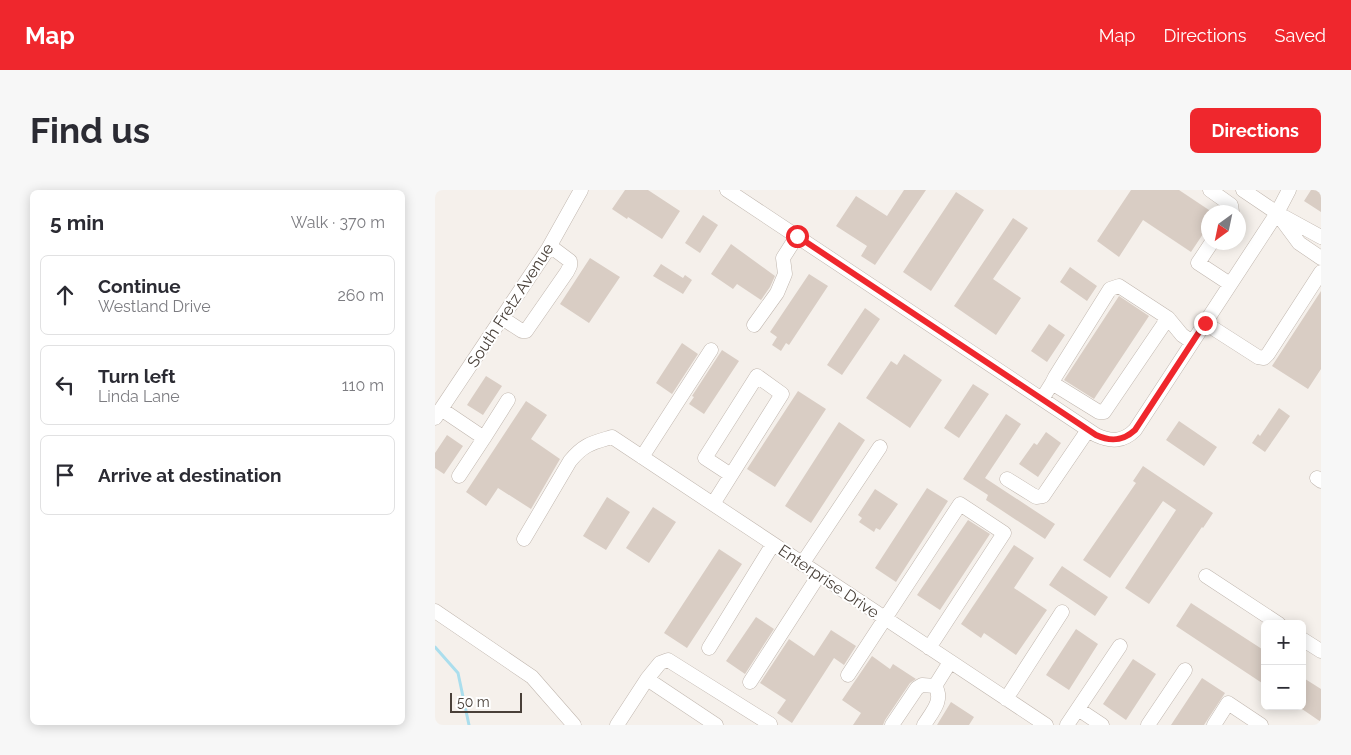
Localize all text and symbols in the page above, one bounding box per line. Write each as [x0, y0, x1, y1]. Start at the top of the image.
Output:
text: Map [25, 21, 75, 50]
text: Map [1099, 25, 1135, 46]
text: Directions [1163, 25, 1247, 46]
text: Saved [1275, 25, 1326, 46]
button: Directions [1190, 108, 1321, 153]
text: Find us [30, 110, 150, 151]
north arrow [1201, 205, 1246, 250]
text: 5 min [50, 210, 104, 235]
text: Walk · 370 m [291, 213, 385, 232]
route start [786, 225, 809, 248]
street label: South Fretz Avenue [463, 240, 558, 371]
text: Continue [98, 275, 181, 297]
icon: ahead [51, 281, 79, 309]
text: 260 m [337, 286, 384, 305]
text: Westland Drive [98, 297, 211, 316]
route end [1194, 312, 1217, 335]
text: Turn left [98, 365, 175, 387]
icon: left [51, 371, 79, 399]
text: 110 m [342, 376, 384, 395]
text: Linda Lane [98, 387, 180, 406]
icon: arrive [51, 461, 79, 489]
text: Arrive at destination [98, 464, 282, 486]
street label: Enterprise Drive [775, 541, 883, 622]
map controls [1261, 620, 1306, 710]
button: + [1261, 620, 1306, 665]
button: − [1261, 665, 1306, 710]
scale bar [450, 690, 523, 713]
text: 50 m [457, 694, 490, 710]

